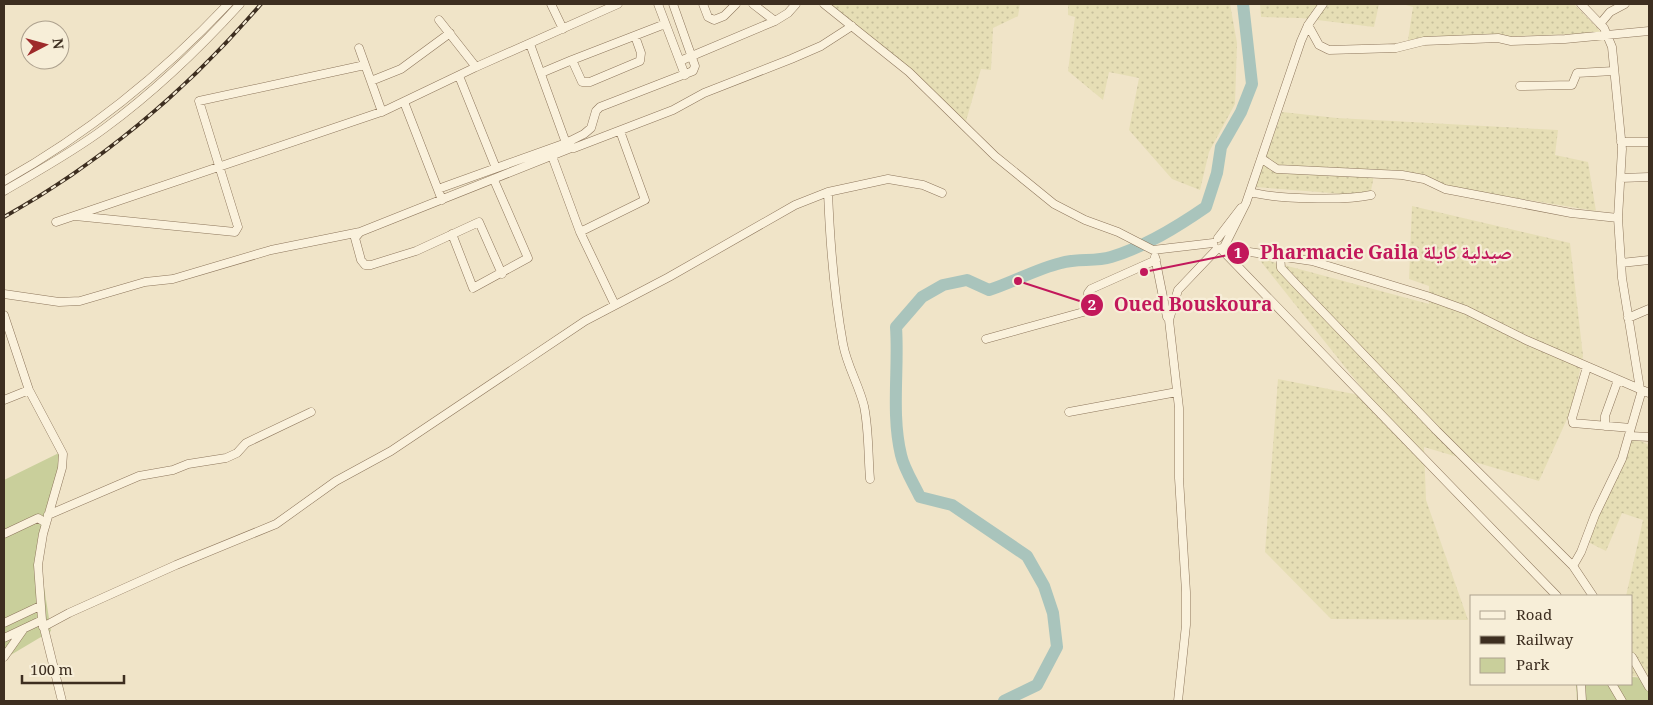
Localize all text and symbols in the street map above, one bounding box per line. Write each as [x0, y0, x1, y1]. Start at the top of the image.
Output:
north arrow [20, 20, 70, 70]
text: N [43, 37, 68, 51]
callout: Pharmacie Gaila صيدلية كايلة [1225, 236, 1522, 270]
text: Pharmacie Gaila صيدلية كايلة [1260, 239, 1512, 271]
text: 1 [1234, 242, 1242, 268]
callout: Oued Bouskoura [1079, 288, 1283, 322]
text: Oued Bouskoura [1114, 291, 1272, 323]
text: 2 [1088, 294, 1096, 320]
legend [1470, 595, 1633, 685]
text: Road [1516, 604, 1552, 630]
text: Railway [1516, 629, 1574, 655]
scale bar [22, 652, 125, 684]
text: Park [1516, 654, 1550, 680]
text: 100 m [30, 659, 73, 685]

